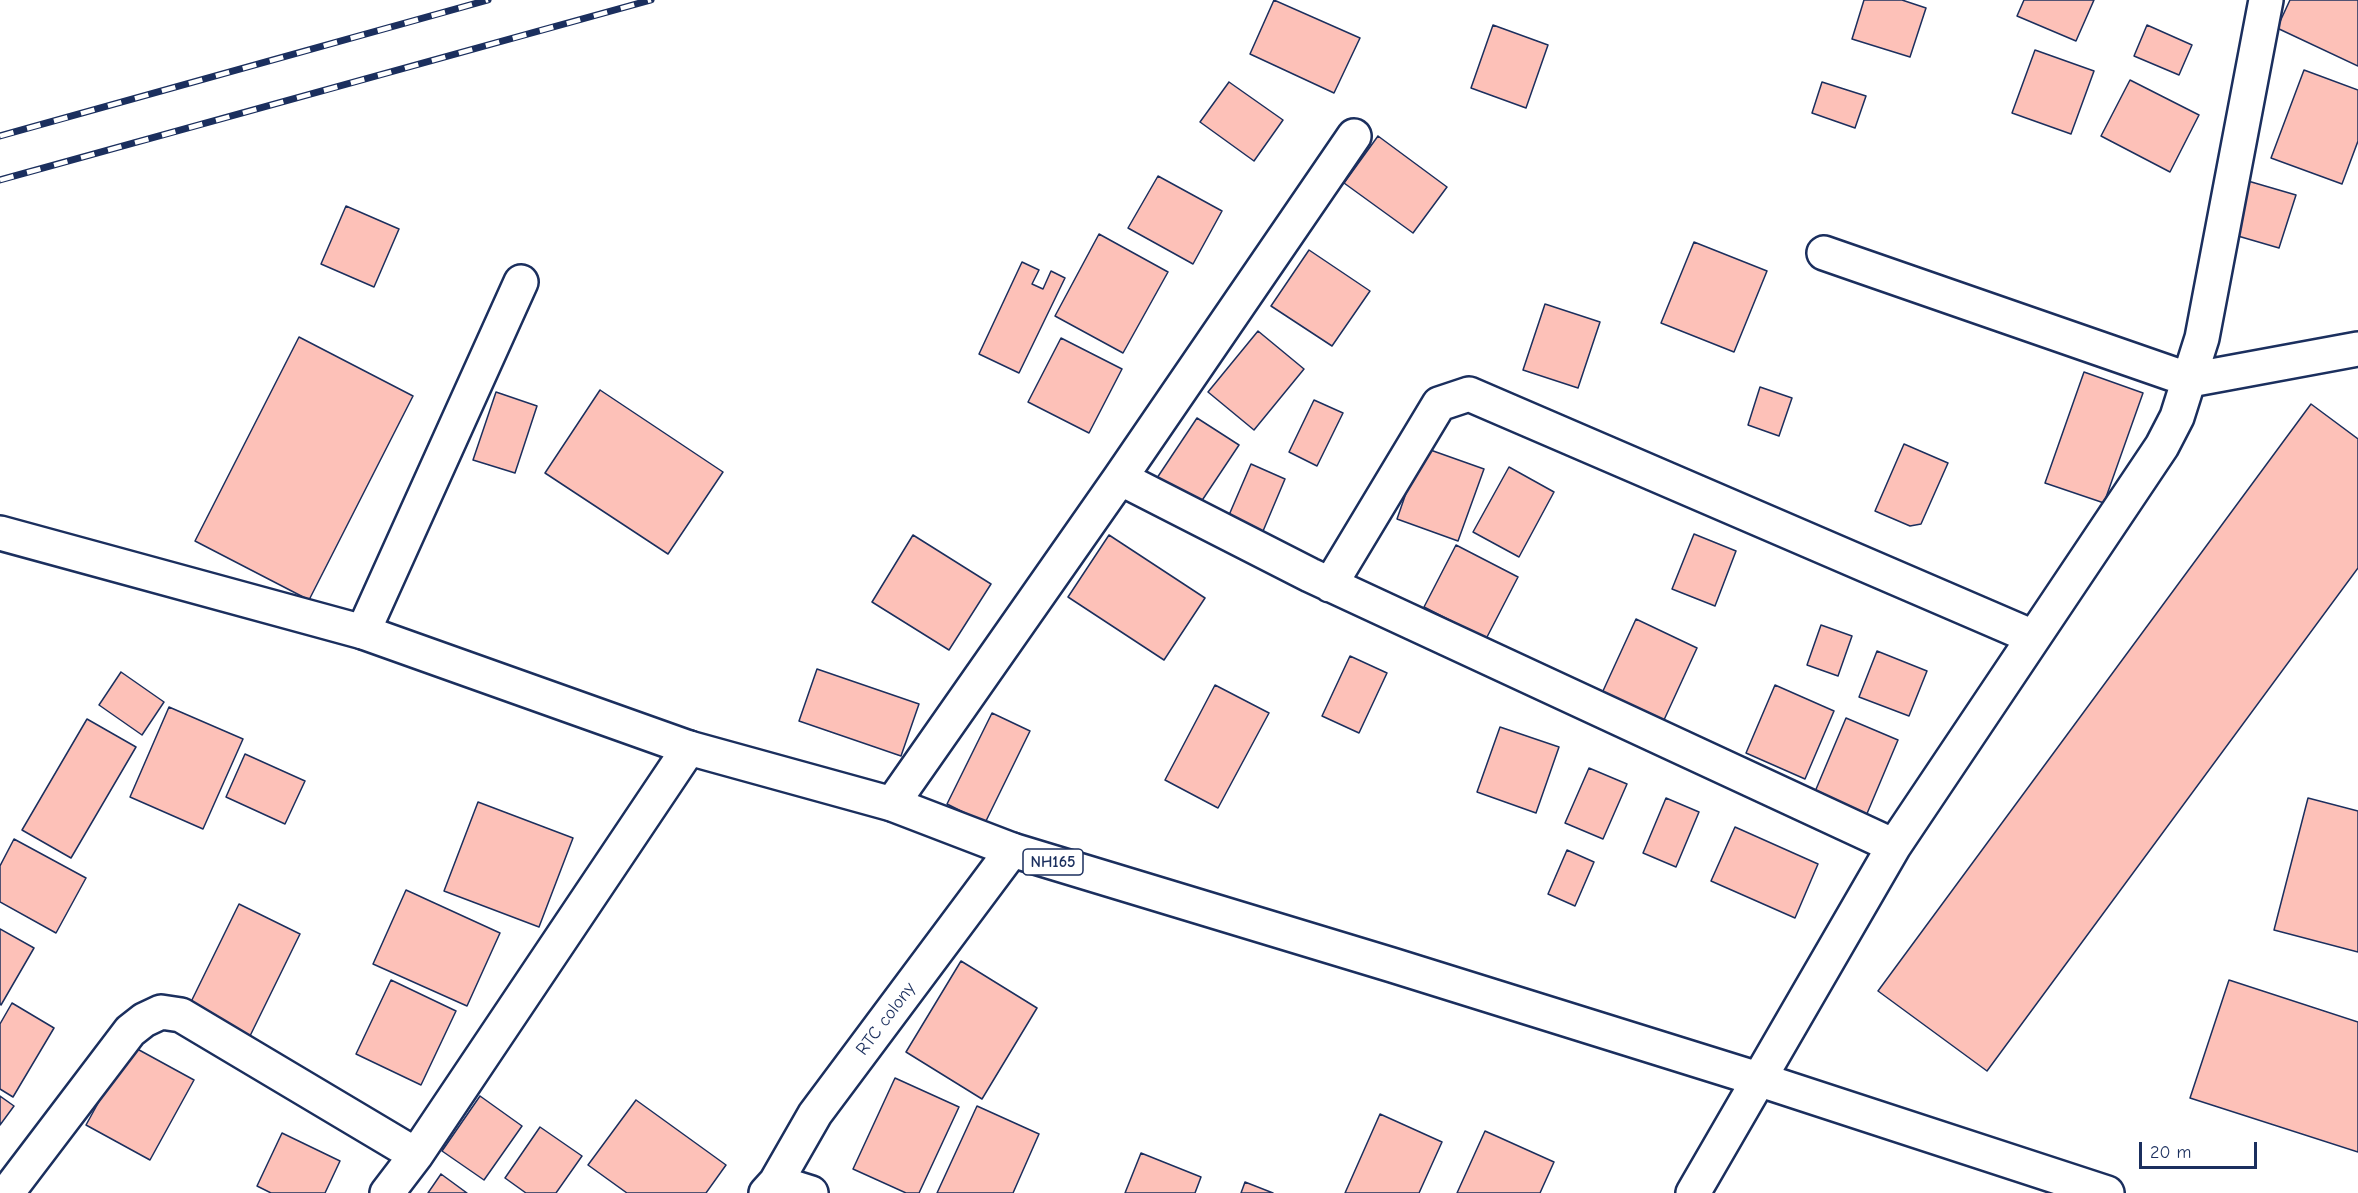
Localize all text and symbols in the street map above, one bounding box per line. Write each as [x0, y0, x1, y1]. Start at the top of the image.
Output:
road number: NH165 [1023, 849, 1083, 875]
street label: RTC colony [852, 978, 920, 1060]
scale bar [2142, 1130, 2260, 1168]
text: 20 m [2150, 1142, 2191, 1163]

